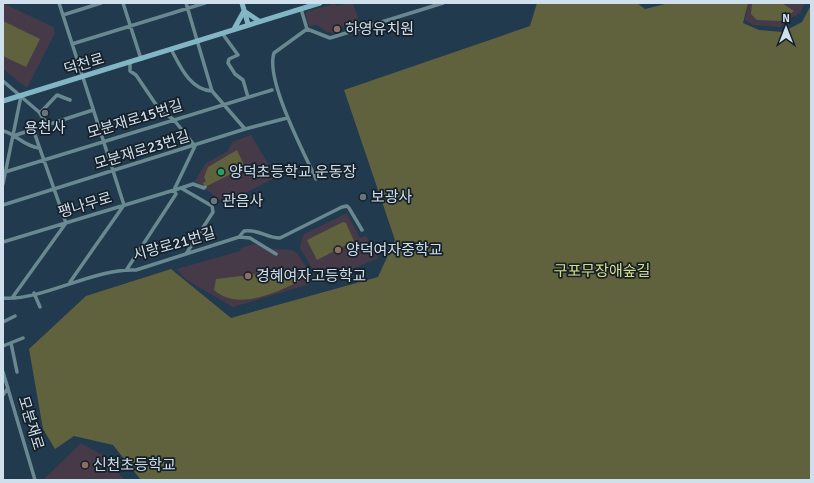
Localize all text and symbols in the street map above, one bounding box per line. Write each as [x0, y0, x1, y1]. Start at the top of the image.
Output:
north arrow [766, 8, 806, 48]
text: N [782, 12, 790, 25]
place label: 하영유치원 [345, 20, 414, 38]
marker: 하영유치원 [332, 24, 342, 34]
street label: 덕천로 [62, 49, 106, 79]
street label: 모분재로15번길 [85, 96, 185, 142]
marker: 용천사 [40, 108, 50, 118]
place label: 용천사 [24, 119, 66, 137]
street label: 모분재로23번길 [92, 127, 192, 173]
place label: 양덕초등학교 운동장 [229, 163, 357, 181]
marker: 양덕초등학교 운동장 [216, 167, 226, 177]
street label: 팽나무로 [56, 188, 114, 222]
place label: 보광사 [371, 188, 413, 206]
place label: 관음사 [222, 192, 264, 210]
marker: 보광사 [358, 192, 368, 202]
marker: 관음사 [209, 196, 219, 206]
street label: 시랑로21번길 [131, 224, 217, 264]
place label: 양덕여자중학교 [346, 241, 443, 259]
marker: 양덕여자중학교 [333, 245, 343, 255]
park label: 구포무장애숲길 [554, 262, 650, 280]
place label: 경혜여자고등학교 [256, 267, 366, 285]
marker: 경혜여자고등학교 [243, 271, 253, 281]
street label: 모분재로 [14, 394, 48, 452]
place label: 신천초등학교 [93, 456, 176, 474]
marker: 신천초등학교 [80, 460, 90, 470]

